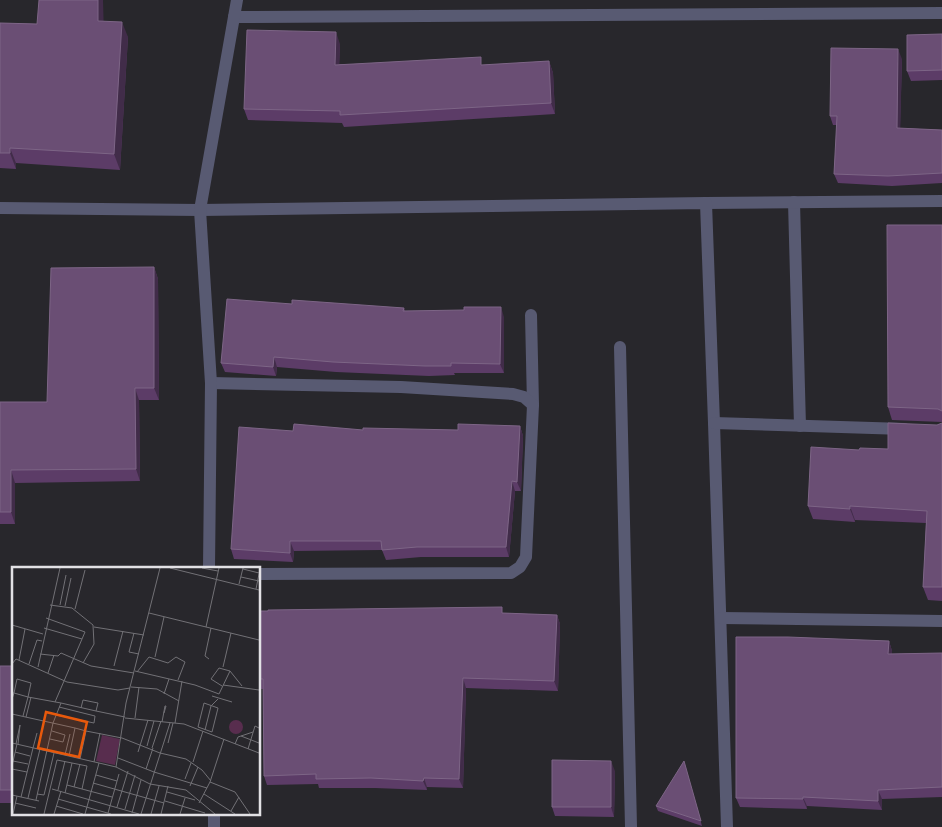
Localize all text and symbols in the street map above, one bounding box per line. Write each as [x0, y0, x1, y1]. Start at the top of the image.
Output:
inset map [12, 567, 260, 814]

